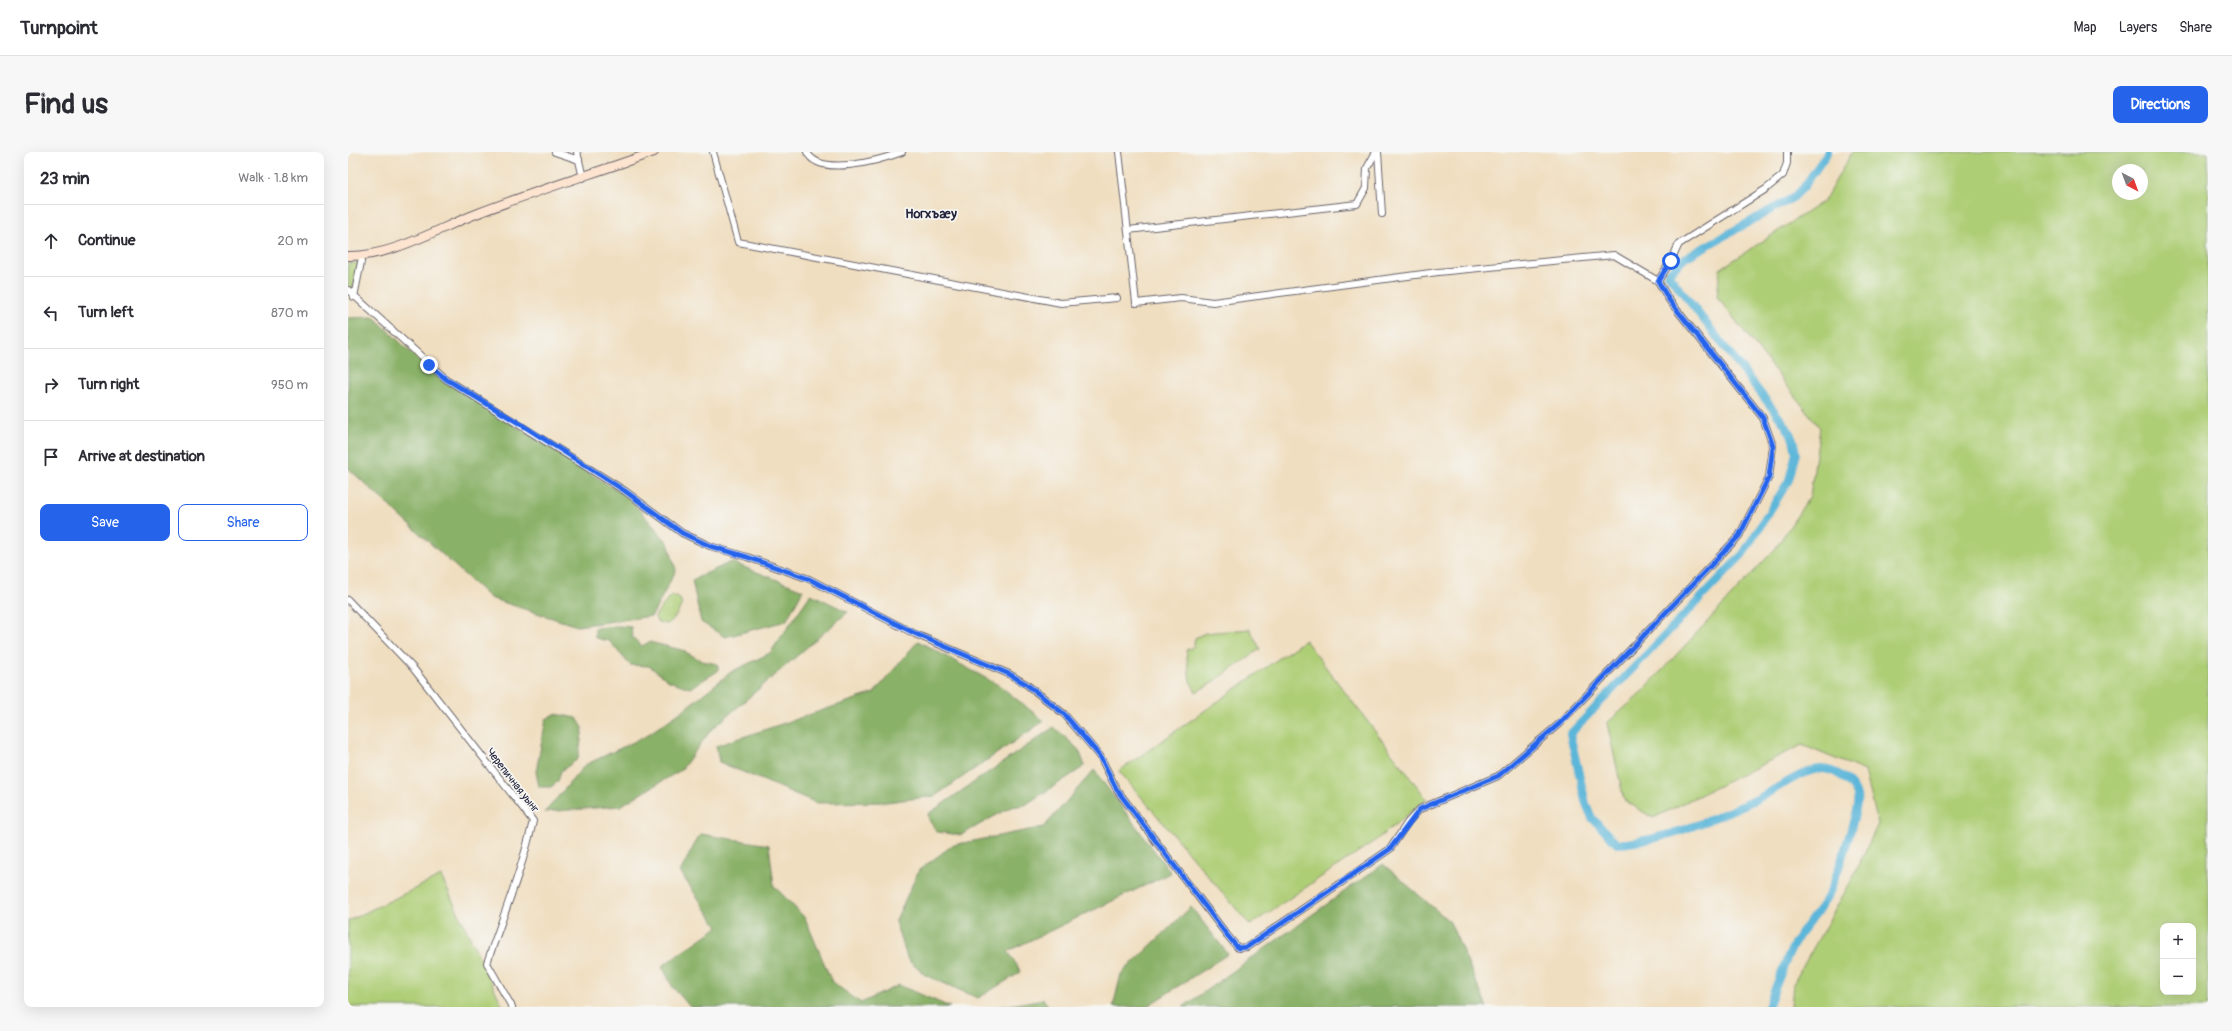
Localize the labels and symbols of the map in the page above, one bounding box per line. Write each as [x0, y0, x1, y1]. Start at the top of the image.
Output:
north arrow [2112, 164, 2148, 200]
district label: Ногхъæу [905, 206, 957, 222]
route start [1662, 252, 1680, 270]
route end [420, 356, 438, 374]
street label: Черепичная уынг [484, 746, 542, 815]

